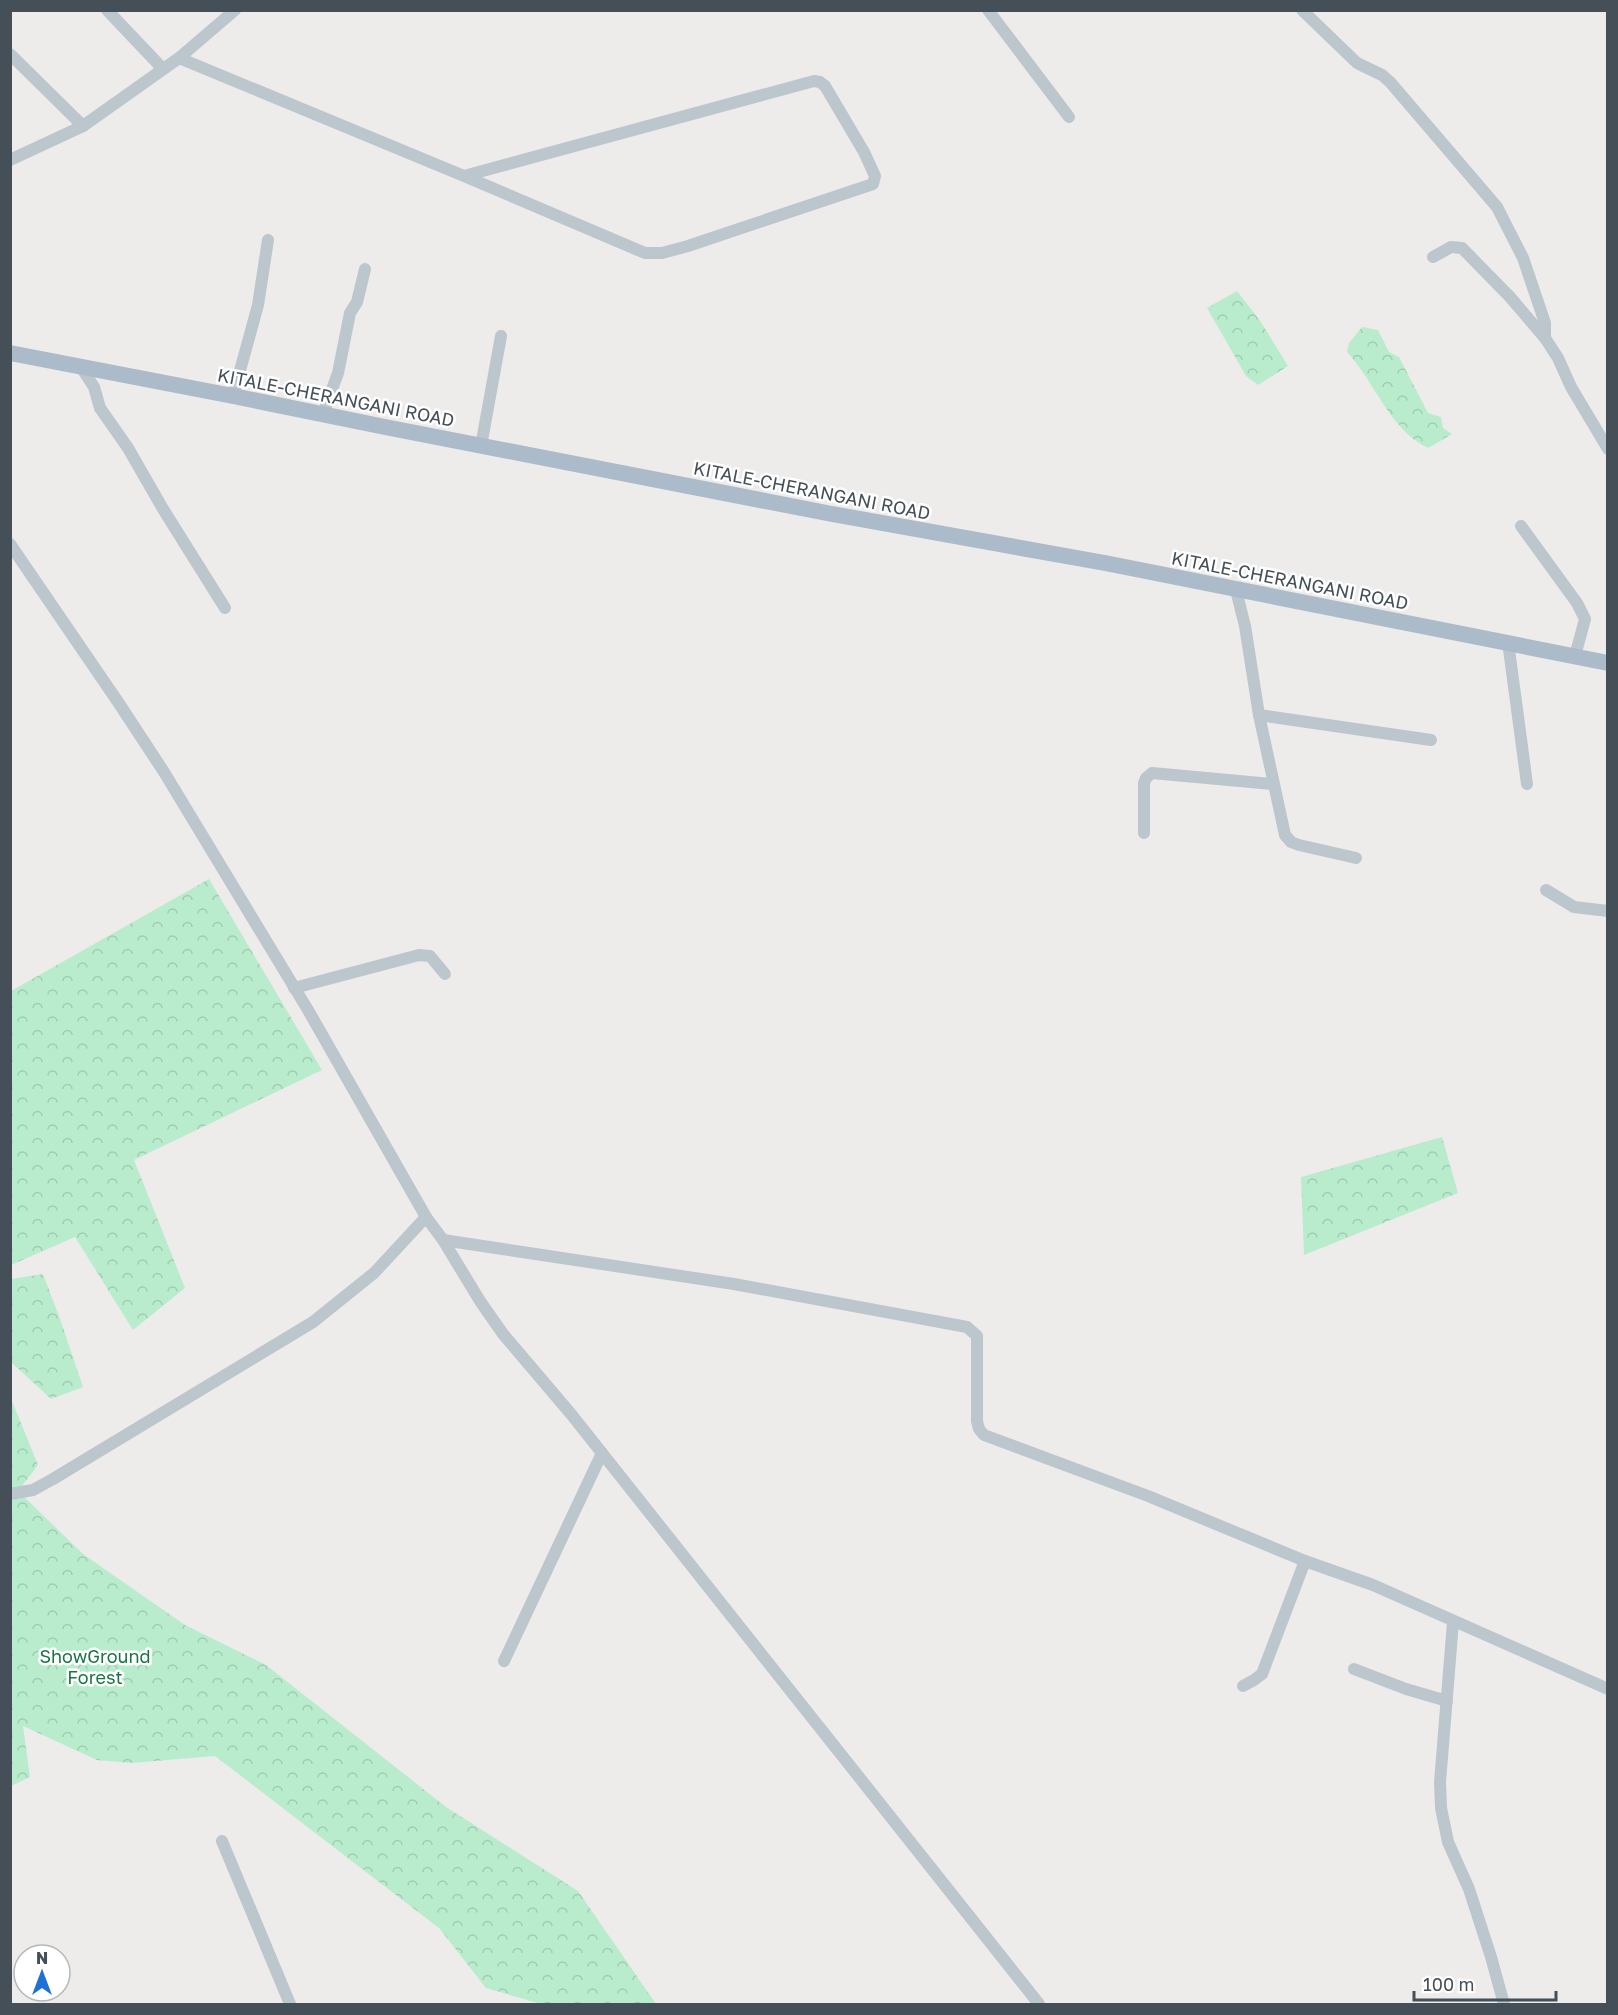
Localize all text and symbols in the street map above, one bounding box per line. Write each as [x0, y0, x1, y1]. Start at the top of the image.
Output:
street label: KITALE-CHERANGANI ROAD [216, 363, 456, 431]
street label: KITALE-CHERANGANI ROAD [692, 456, 932, 524]
street label: KITALE-CHERANGANI ROAD [1170, 546, 1410, 614]
park label: ShowGround Forest [39, 1645, 151, 1688]
north arrow [12, 1943, 72, 2003]
text: N [36, 1948, 48, 1968]
scale bar [1414, 1964, 1556, 2002]
text: 100 m [1423, 1973, 1474, 1995]

